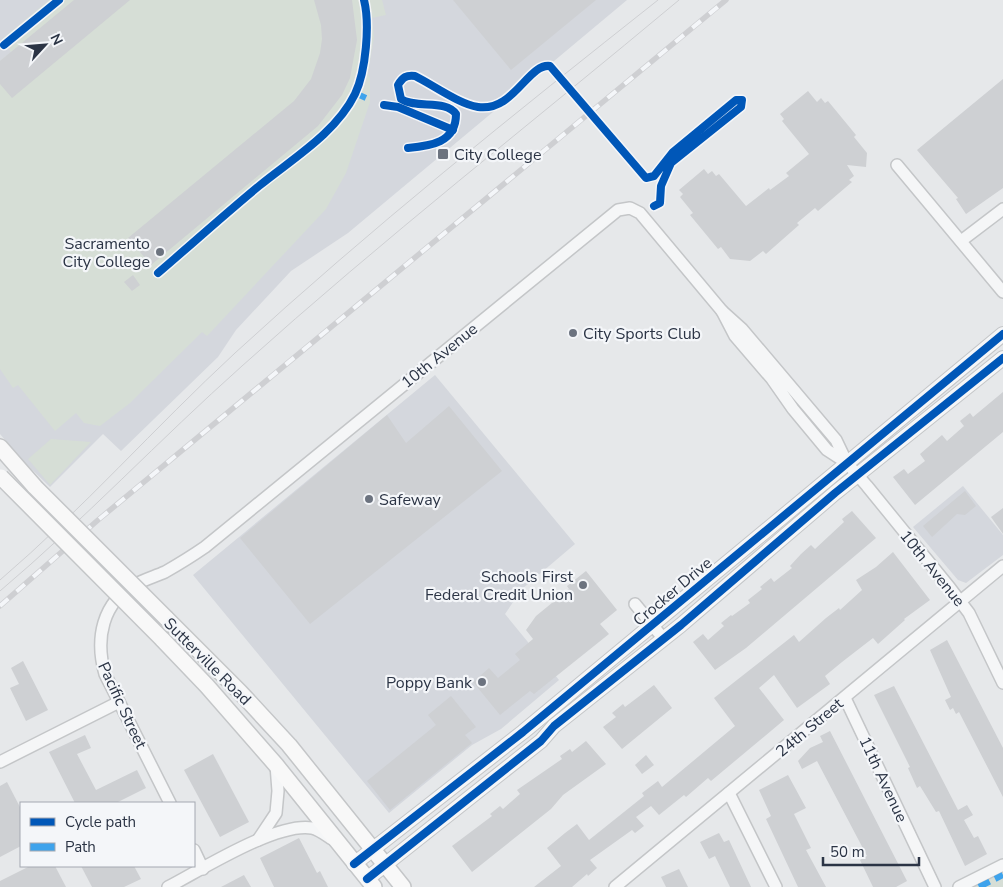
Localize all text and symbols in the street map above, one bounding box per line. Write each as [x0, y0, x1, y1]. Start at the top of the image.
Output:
north arrow [20, 20, 70, 70]
text: N [45, 31, 67, 48]
place label: City College [454, 144, 541, 166]
marker: City College [436, 147, 450, 161]
place label: Sacramento City College [63, 233, 150, 273]
marker: Sacramento City College [154, 246, 166, 258]
street label: 10th Avenue [397, 318, 482, 393]
place label: City Sports Club [583, 323, 701, 345]
marker: City Sports Club [567, 327, 579, 339]
place label: Safeway [379, 489, 442, 511]
marker: Safeway [363, 493, 375, 505]
street label: 10th Avenue [895, 526, 970, 611]
street label: Crocker Drive [628, 552, 717, 631]
place label: Schools First Federal Credit Union [425, 566, 573, 606]
marker: Schools First Federal Credit Union [577, 579, 589, 591]
street label: Sutterville Road [159, 613, 256, 710]
street label: Pacific Street [92, 658, 152, 753]
place label: Poppy Bank [386, 672, 473, 694]
marker: Poppy Bank [476, 676, 488, 688]
street label: 24th Street [771, 693, 848, 762]
street label: 11th Avenue [854, 733, 913, 826]
legend [20, 802, 195, 867]
text: Cycle path [65, 812, 136, 832]
scale bar [823, 834, 919, 866]
text: Path [65, 837, 96, 857]
text: 50 m [830, 842, 865, 862]

